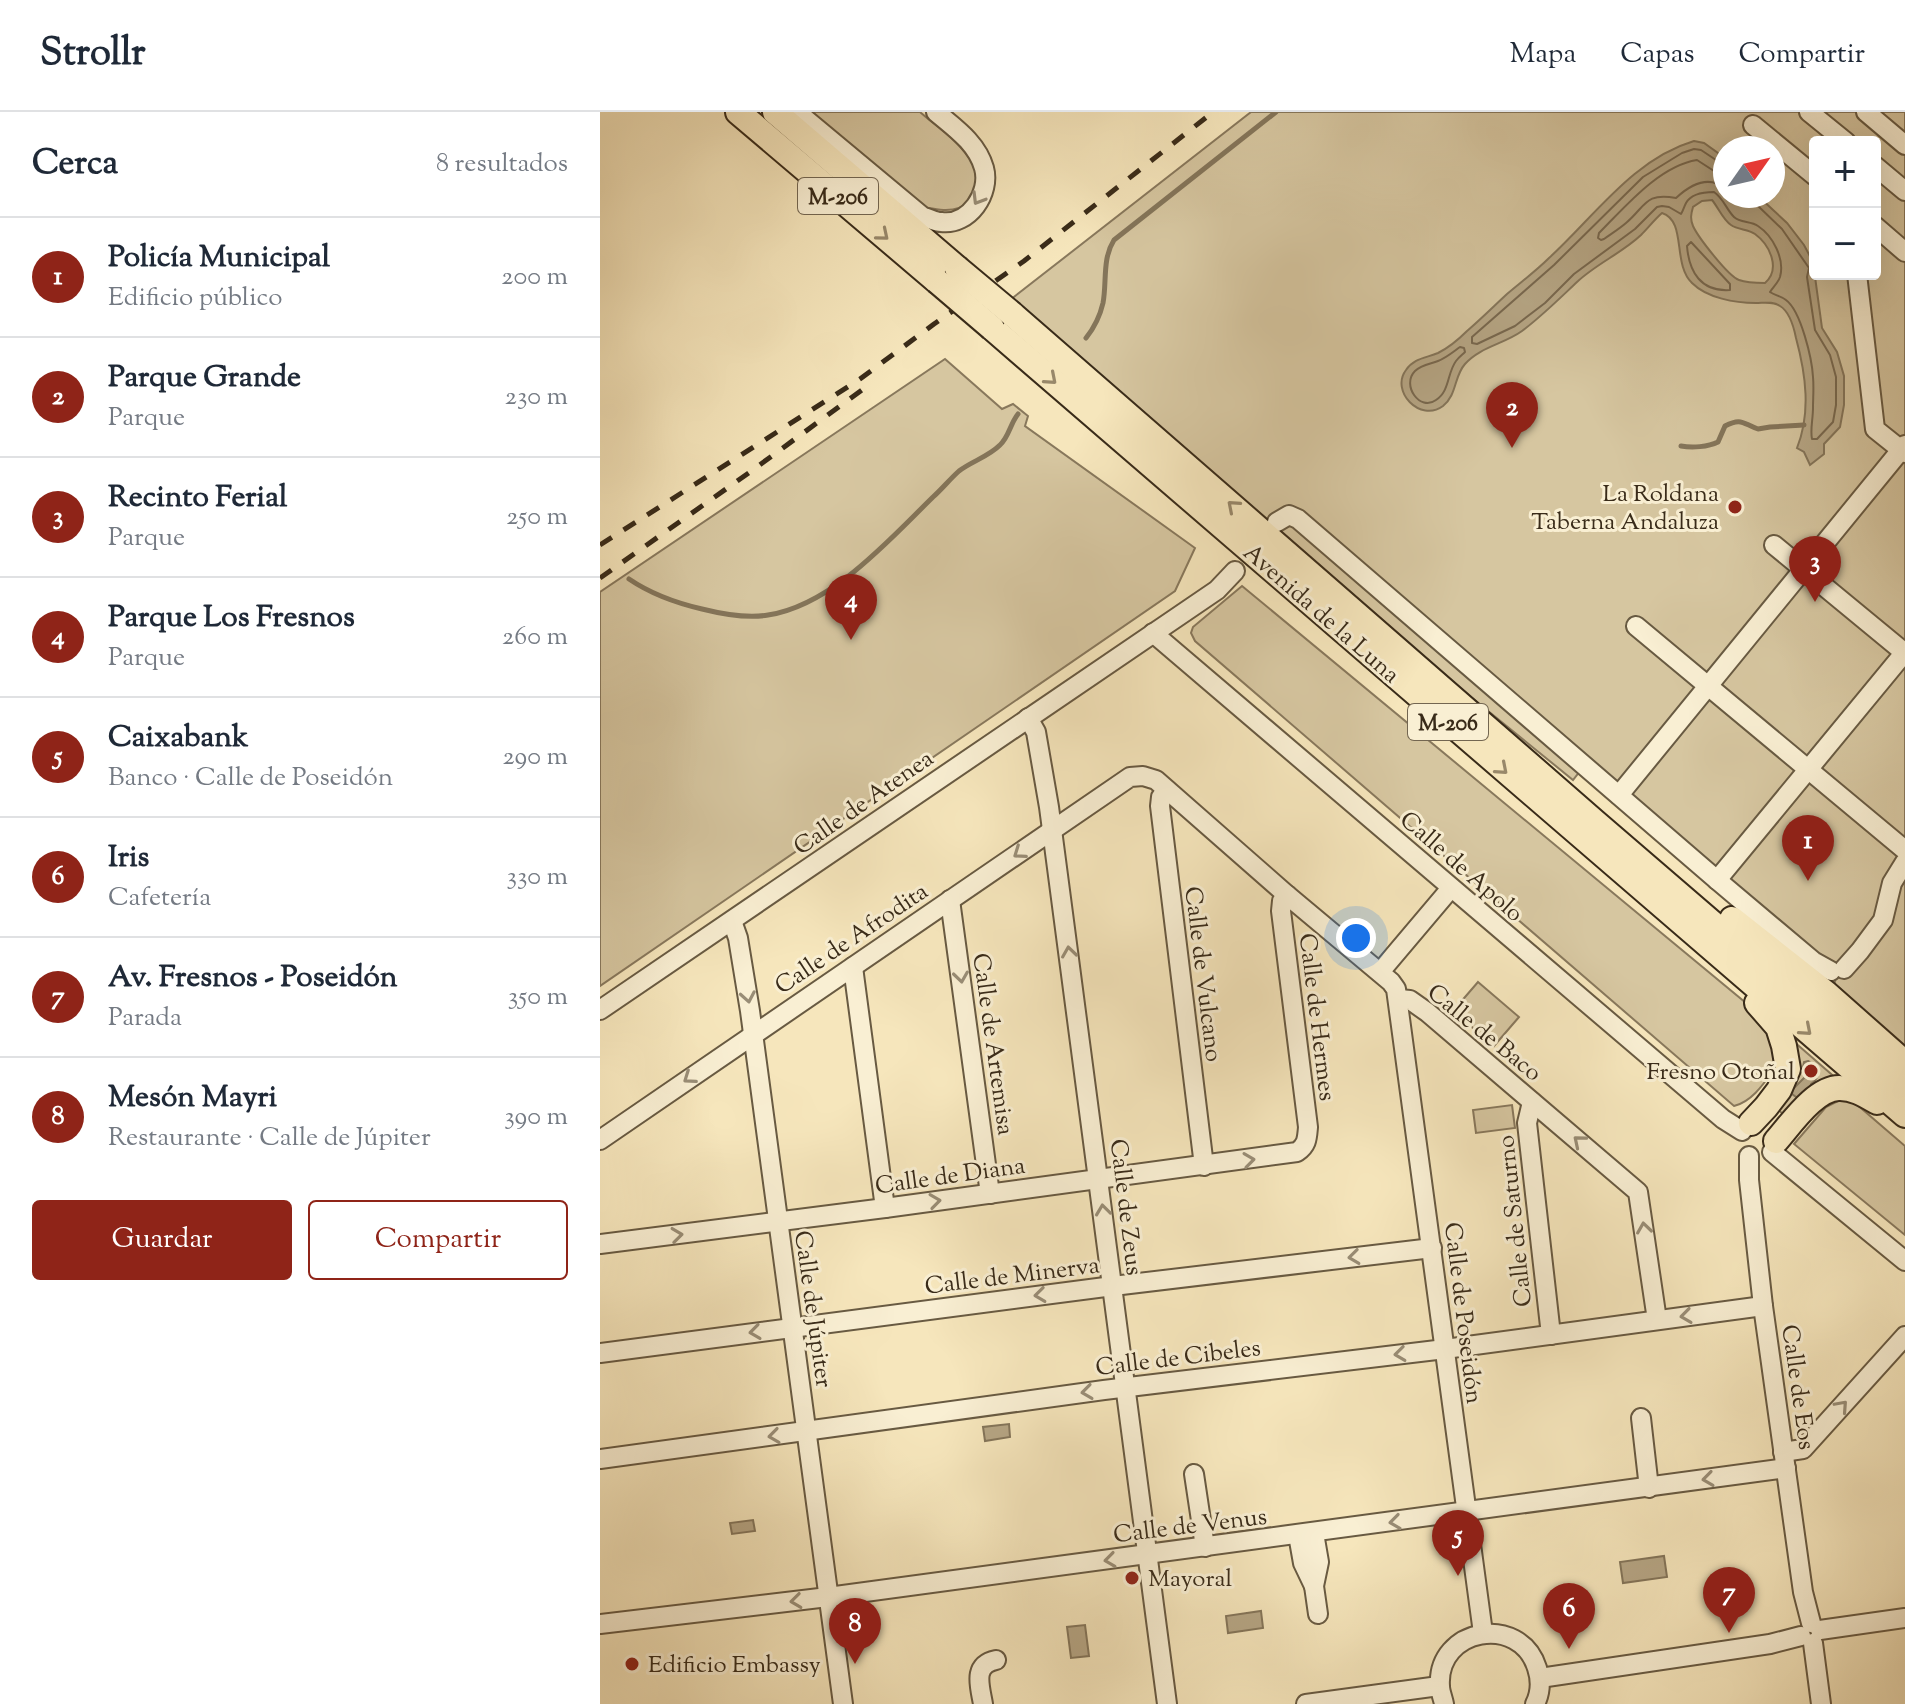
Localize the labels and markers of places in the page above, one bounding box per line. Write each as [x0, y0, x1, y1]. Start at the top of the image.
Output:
pin: 2 [1486, 382, 1538, 448]
place label: La Roldana Taberna Andaluza [1531, 478, 1719, 540]
marker: La Roldana Taberna Andaluza [1726, 498, 1744, 516]
pin: 3 [1789, 536, 1841, 602]
pin: 4 [825, 574, 877, 640]
pin: 1 [1782, 815, 1834, 881]
place label: Fresno Otoñal [1647, 1056, 1795, 1090]
marker: Fresno Otoñal [1802, 1062, 1820, 1080]
pin: 5 [1432, 1510, 1484, 1576]
place label: Mayoral [1148, 1563, 1232, 1597]
pin: 7 [1703, 1567, 1755, 1633]
marker: Mayoral [1123, 1569, 1141, 1587]
pin: 6 [1543, 1583, 1595, 1649]
pin: 8 [829, 1598, 881, 1664]
place label: Edificio Embassy [648, 1649, 821, 1683]
marker: Edificio Embassy [623, 1655, 641, 1673]

